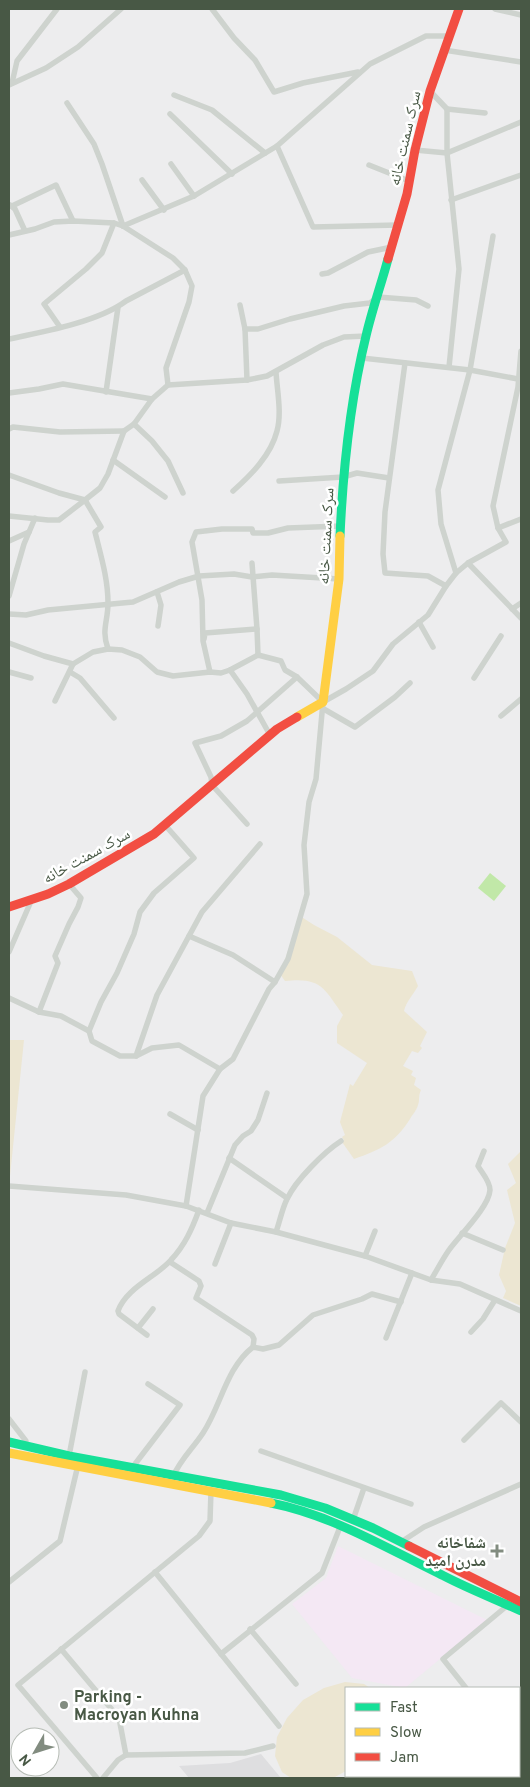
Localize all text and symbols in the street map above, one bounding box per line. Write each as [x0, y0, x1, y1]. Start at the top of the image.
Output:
street label: سرک سمنت خانه [385, 89, 427, 188]
street label: سرک سمنت خانه [314, 487, 340, 585]
street label: سرک سمنت خانه [40, 825, 134, 889]
place label: شفاخانه مدرن امید [425, 1534, 486, 1572]
marker: شفاخانه مدرن امید [490, 1544, 504, 1558]
legend [345, 1687, 520, 1777]
place label: Parking - Macroyan Kuhna [74, 1688, 199, 1726]
marker: Parking - Macroyan Kuhna [58, 1699, 70, 1711]
text: Fast [390, 1699, 418, 1718]
text: Slow [390, 1724, 422, 1743]
north arrow [10, 1727, 60, 1777]
text: Jam [390, 1749, 419, 1768]
text: N [16, 1750, 36, 1768]

